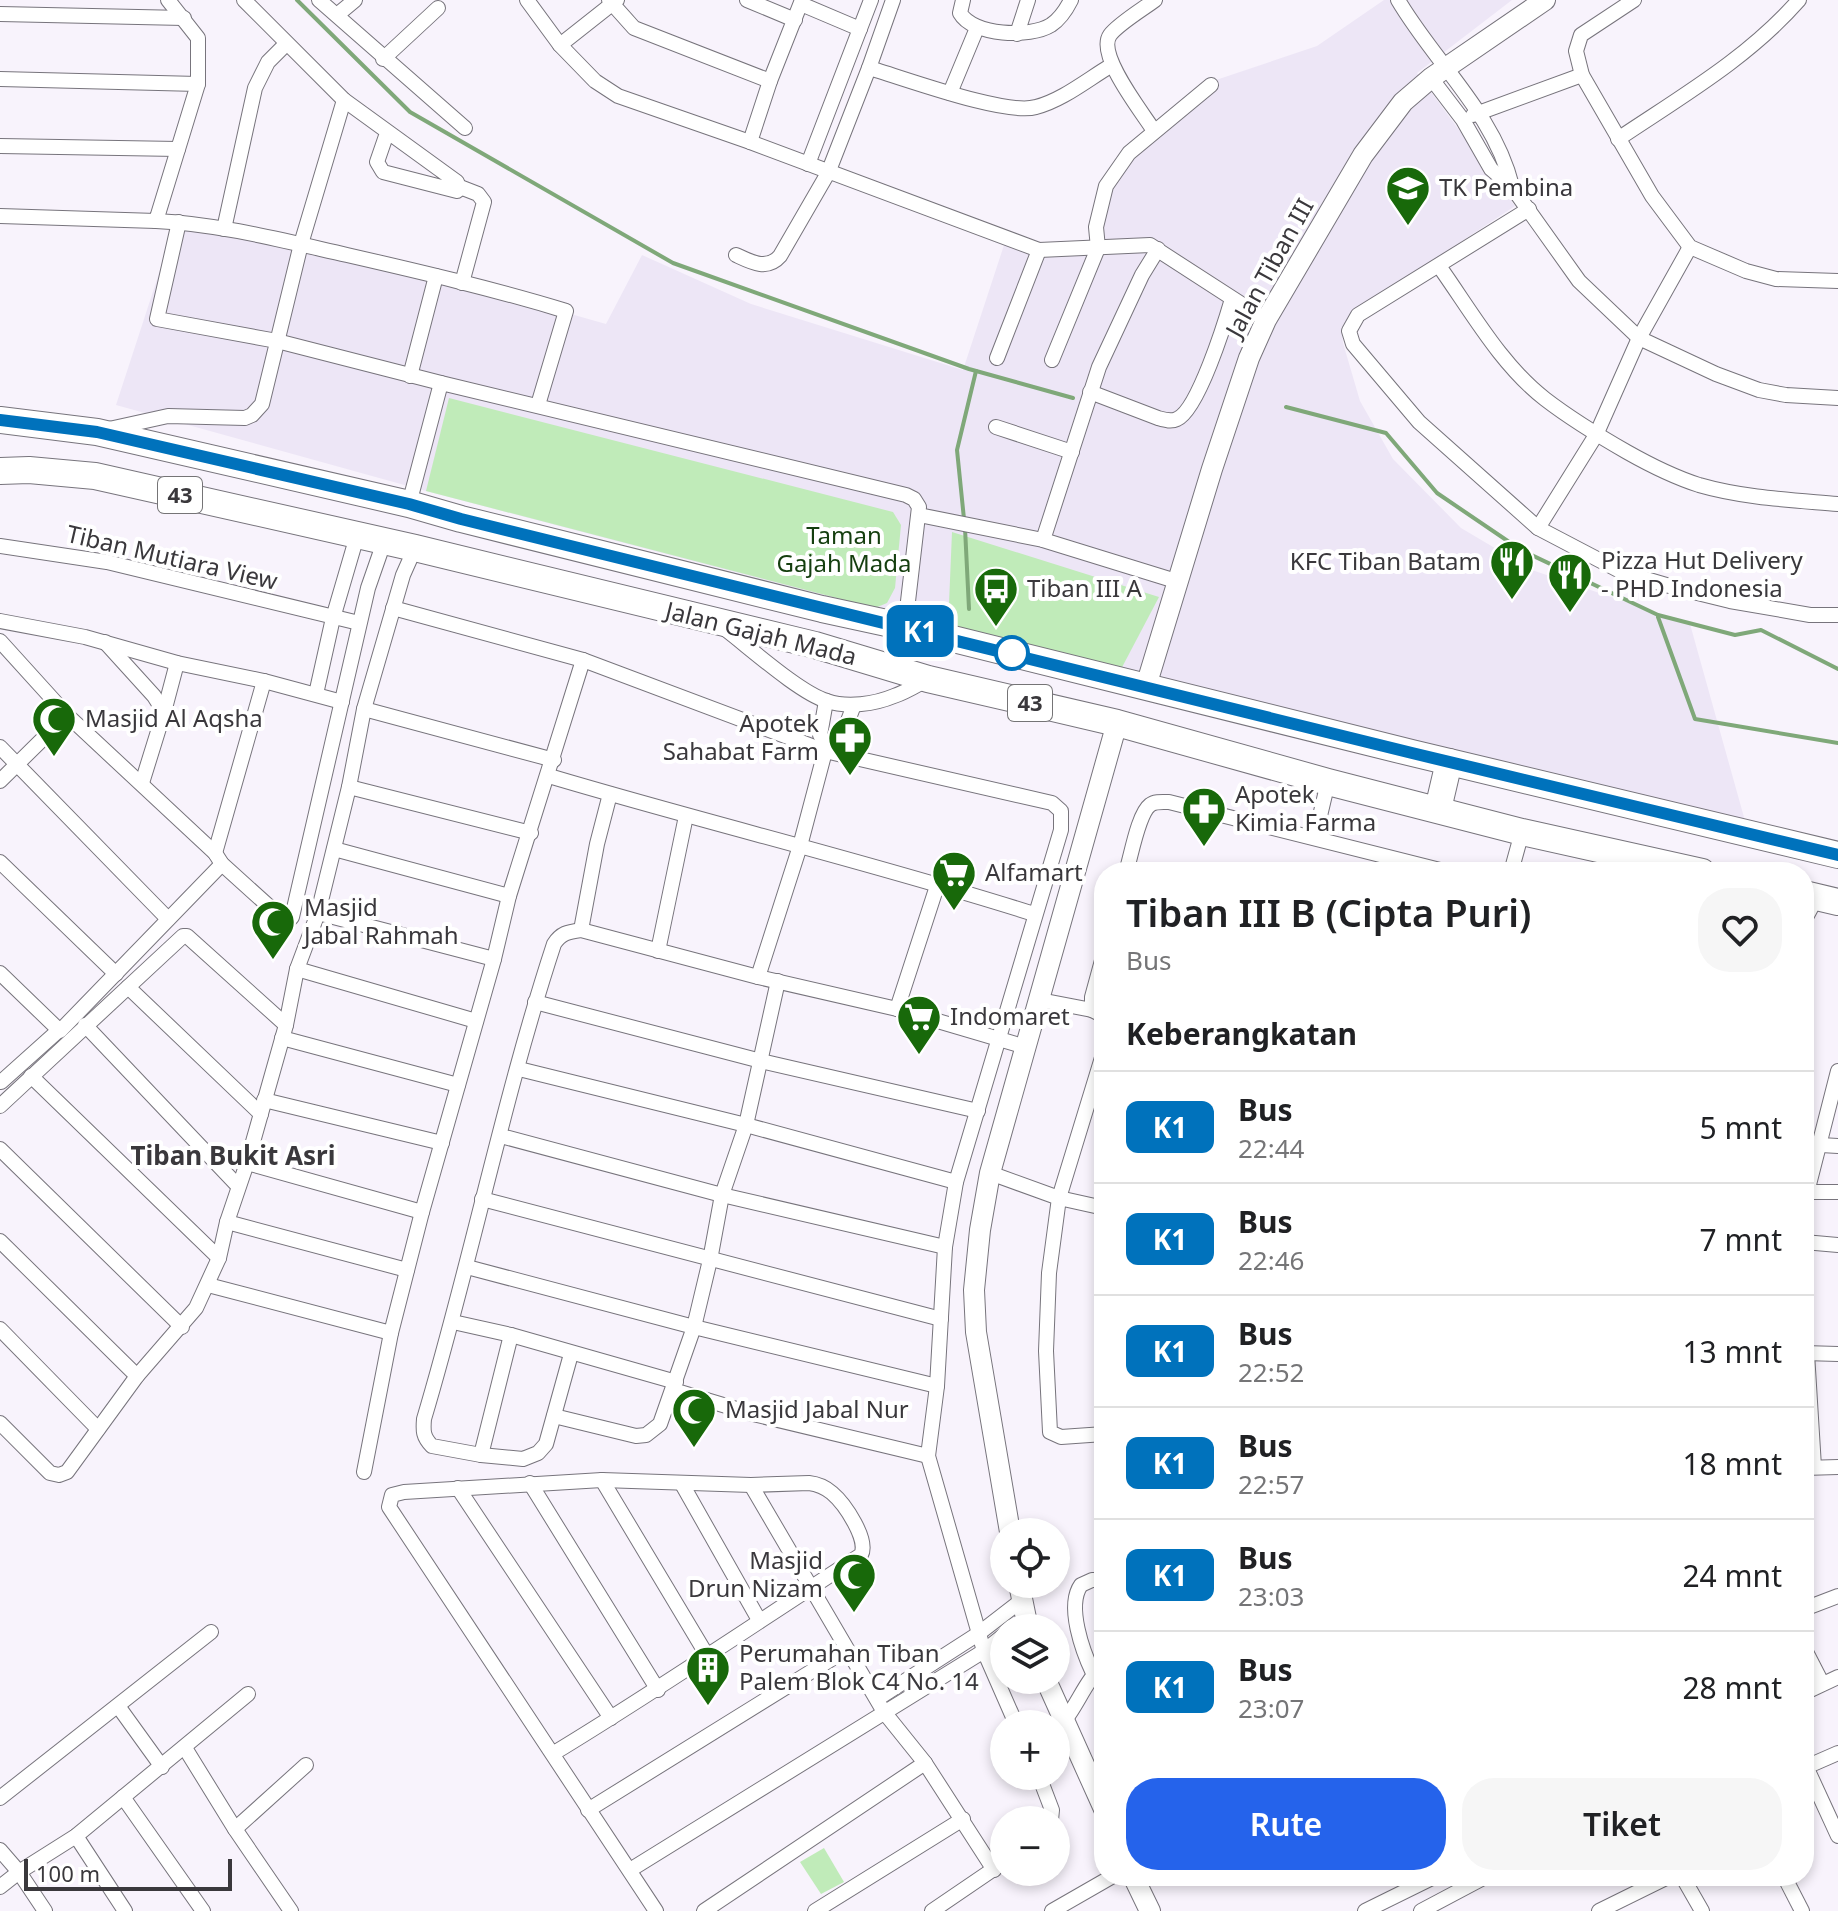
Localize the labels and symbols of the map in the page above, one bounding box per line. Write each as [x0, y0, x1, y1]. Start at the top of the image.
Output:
school or university icon: TK Pembina [1384, 164, 1432, 227]
place label: TK Pembina [1439, 170, 1573, 203]
street label: Jalan Tiban III [1216, 192, 1320, 344]
road number: 43 [158, 477, 202, 513]
street label: Tiban Mutiara View [64, 516, 281, 597]
park label: Taman Gajah Mada [776, 518, 912, 579]
restaurant icon: KFC Tiban Batam [1488, 538, 1536, 601]
place label: Pizza Hut Delivery - PHD Indonesia [1601, 543, 1804, 604]
place label: KFC Tiban Batam [1290, 544, 1481, 577]
restaurant icon: Pizza Hut Delivery - PHD Indonesia [1546, 551, 1594, 614]
bus stop icon: Tiban III A [972, 565, 1020, 628]
place label: Tiban III A [1027, 571, 1142, 604]
street label: Jalan Gajah Mada [660, 592, 860, 672]
line badge: K1 [884, 605, 956, 657]
unlabelled marker [995, 636, 1029, 670]
road number: 43 [1008, 685, 1052, 721]
mosque icon: Masjid Al Aqsha [30, 695, 78, 758]
place label: Masjid Al Aqsha [85, 701, 263, 734]
place label: Apotek Sahabat Farm [663, 706, 819, 767]
pharmacy icon: Apotek Sahabat Farm [826, 714, 874, 777]
place label: Apotek Kimia Farma [1235, 777, 1376, 838]
pharmacy icon: Apotek Kimia Farma [1180, 785, 1228, 848]
supermarket icon: Alfamart [930, 849, 978, 912]
place label: Alfamart [985, 855, 1083, 888]
place label: Masjid Jabal Rahmah [302, 890, 459, 951]
mosque icon: Masjid Jabal Rahmah [249, 898, 297, 961]
supermarket icon: Indomaret [895, 993, 943, 1056]
place label: Indomaret [950, 999, 1070, 1032]
district label: Tiban Bukit Asri [130, 1137, 336, 1173]
mosque icon: Masjid Jabal Nur [670, 1386, 718, 1449]
place label: Masjid Jabal Nur [725, 1392, 909, 1425]
place label: Masjid Drun Nizam [688, 1543, 823, 1604]
mosque icon: Masjid Drun Nizam [830, 1551, 878, 1614]
place label: Perumahan Tiban Palem Blok C4 No. 14 [739, 1636, 979, 1697]
building icon: Perumahan Tiban Palem Blok C4 No. 14 [684, 1644, 732, 1707]
scale bar [24, 1855, 232, 1891]

